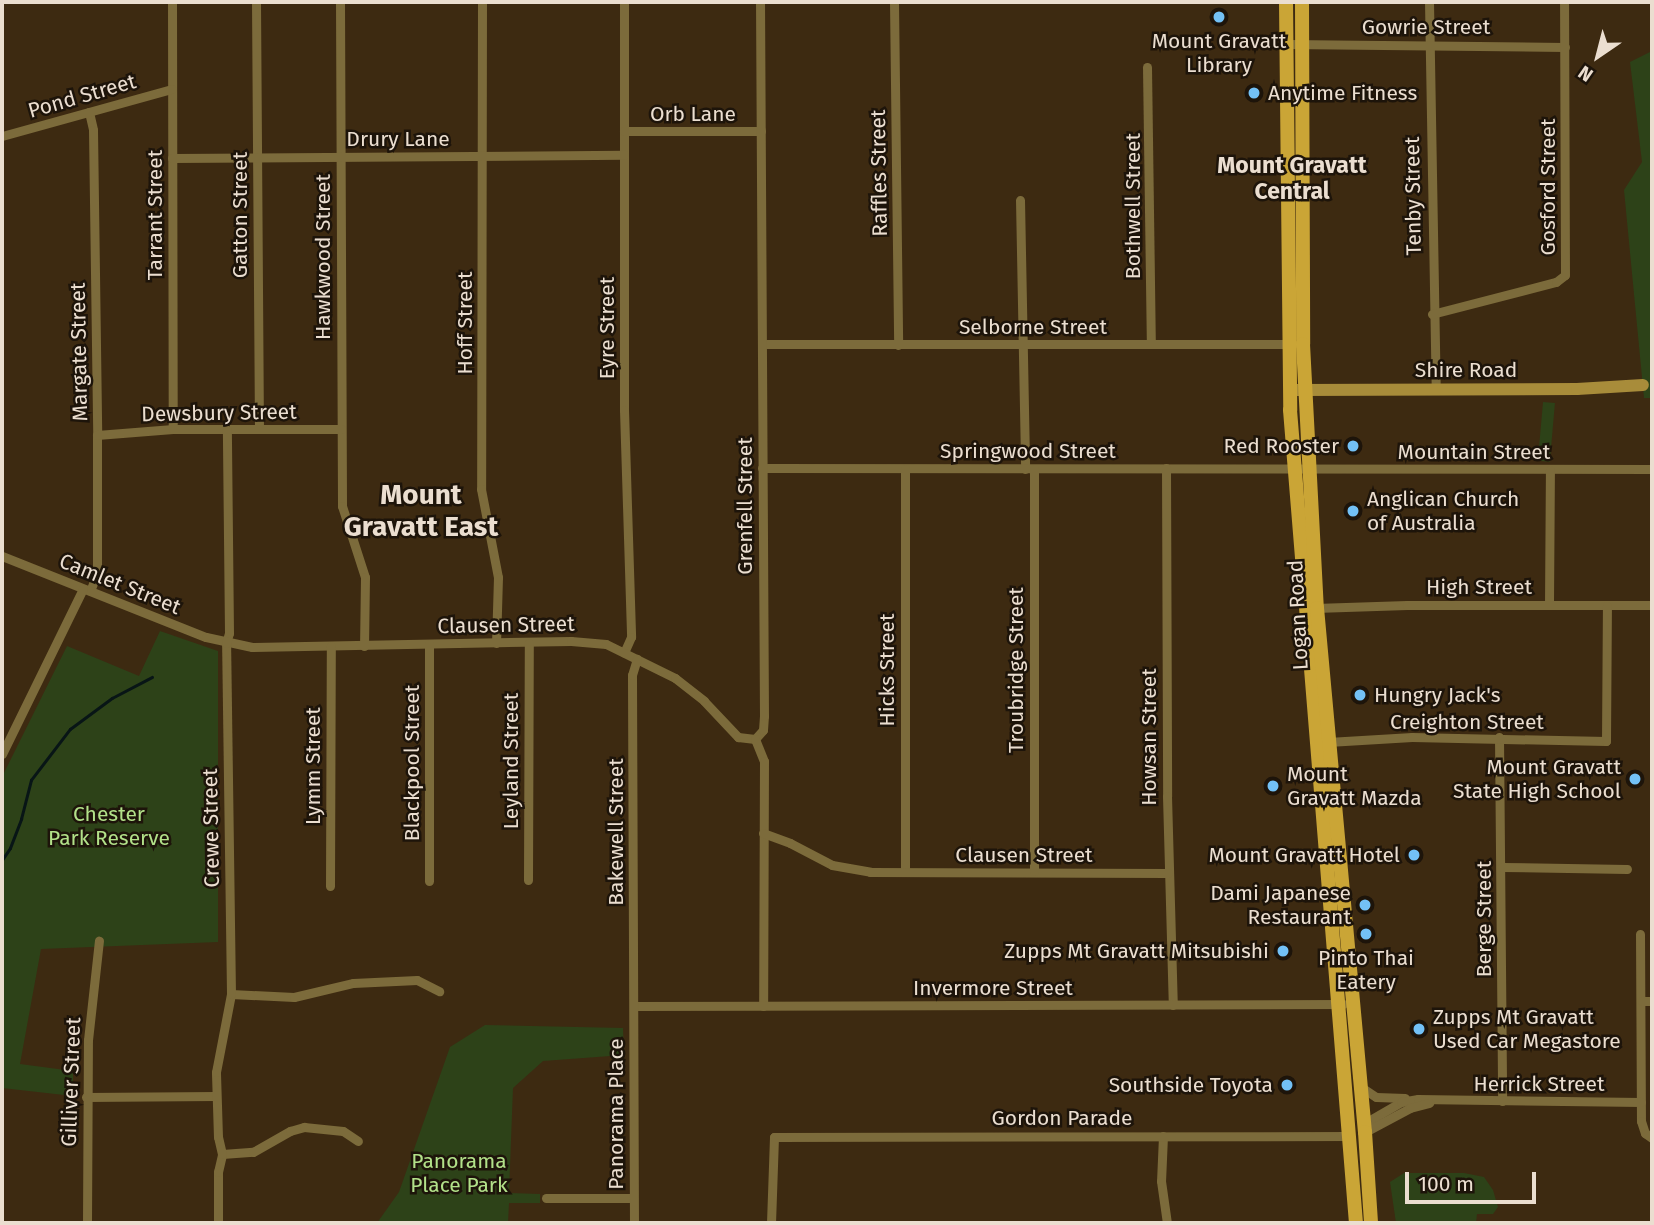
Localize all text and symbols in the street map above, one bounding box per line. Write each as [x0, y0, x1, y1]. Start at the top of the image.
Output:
marker: Mount Gravatt Library [1211, 9, 1227, 25]
street label: Gowrie Street [1362, 14, 1490, 40]
north arrow [1563, 21, 1633, 91]
place label: Mount Gravatt Library [1152, 28, 1286, 78]
text: N [1574, 61, 1597, 87]
street label: Pond Street [25, 69, 139, 123]
place label: Anytime Fitness [1268, 80, 1417, 106]
marker: Anytime Fitness [1246, 85, 1262, 101]
street label: Orb Lane [650, 101, 736, 127]
street label: Raffles Street [865, 109, 893, 237]
street label: Gosford Street [1535, 119, 1561, 255]
street label: Drury Lane [346, 126, 450, 152]
street label: Bothwell Street [1120, 133, 1146, 279]
street label: Tenby Street [1399, 136, 1427, 256]
street label: Tarrant Street [142, 150, 168, 280]
district label: Mount Gravatt Central [1217, 151, 1367, 205]
street label: Gatton Street [227, 152, 253, 278]
street label: Hawkwood Street [310, 174, 336, 340]
street label: Hoff Street [452, 271, 478, 375]
street label: Eyre Street [594, 277, 620, 379]
street label: Margate Street [65, 282, 93, 422]
street label: Selborne Street [959, 314, 1107, 340]
street label: Shire Road [1415, 357, 1517, 383]
street label: Dewsbury Street [141, 399, 297, 427]
place label: Red Rooster [1224, 433, 1339, 459]
street label: Grenfell Street [732, 437, 758, 575]
street label: Springwood Street [940, 438, 1116, 464]
marker: Red Rooster [1345, 438, 1361, 454]
street label: Mountain Street [1398, 439, 1550, 465]
district label: Mount Gravatt East [344, 478, 498, 544]
place label: Anglican Church of Australia [1367, 486, 1519, 536]
marker: Anglican Church of Australia [1345, 503, 1361, 519]
street label: Camlet Street [56, 548, 184, 620]
street label: Logan Road [1283, 559, 1313, 671]
street label: High Street [1426, 574, 1532, 600]
street label: Troubridge Street [1003, 587, 1029, 753]
street label: Clausen Street [437, 611, 575, 639]
street label: Hicks Street [874, 613, 900, 727]
street label: Howsan Street [1136, 668, 1162, 806]
place label: Hungry Jack's [1374, 682, 1501, 708]
street label: Blackpool Street [399, 685, 425, 841]
marker: Hungry Jack's [1352, 687, 1368, 703]
street label: Leyland Street [498, 693, 524, 829]
street label: Lymm Street [300, 707, 326, 825]
street label: Creighton Street [1390, 709, 1544, 735]
place label: Mount Gravatt State High School [1453, 754, 1621, 804]
street label: Bakewell Street [603, 758, 629, 906]
place label: Mount Gravatt Mazda [1287, 761, 1422, 811]
street label: Crewe Street [197, 768, 225, 888]
marker: Mount Gravatt State High School [1627, 771, 1643, 787]
marker: Mount Gravatt Mazda [1265, 778, 1281, 794]
park label: Chester Park Reserve [48, 801, 170, 851]
street label: Clausen Street [955, 842, 1093, 868]
place label: Mount Gravatt Hotel [1208, 842, 1400, 868]
marker: Mount Gravatt Hotel [1406, 847, 1422, 863]
street label: Berge Street [1471, 861, 1497, 977]
place label: Dami Japanese Restaurant [1210, 880, 1351, 930]
marker: Dami Japanese Restaurant [1357, 897, 1373, 913]
marker: Pinto Thai Eatery [1358, 926, 1374, 942]
place label: Zupps Mt Gravatt Mitsubishi [1004, 938, 1269, 964]
marker: Zupps Mt Gravatt Mitsubishi [1275, 943, 1291, 959]
place label: Pinto Thai Eatery [1318, 945, 1414, 995]
street label: Invermore Street [913, 975, 1073, 1001]
place label: Zupps Mt Gravatt Used Car Megastore [1433, 1004, 1621, 1054]
street label: Gilliver Street [56, 1017, 86, 1147]
marker: Zupps Mt Gravatt Used Car Megastore [1411, 1021, 1427, 1037]
street label: Panorama Place [603, 1038, 629, 1190]
street label: Herrick Street [1473, 1071, 1605, 1097]
place label: Southside Toyota [1109, 1072, 1273, 1098]
marker: Southside Toyota [1279, 1077, 1295, 1093]
street label: Gordon Parade [992, 1105, 1132, 1131]
park label: Panorama Place Park [410, 1148, 508, 1198]
scale bar [1409, 1158, 1540, 1202]
text: 100 m [1418, 1171, 1474, 1197]

